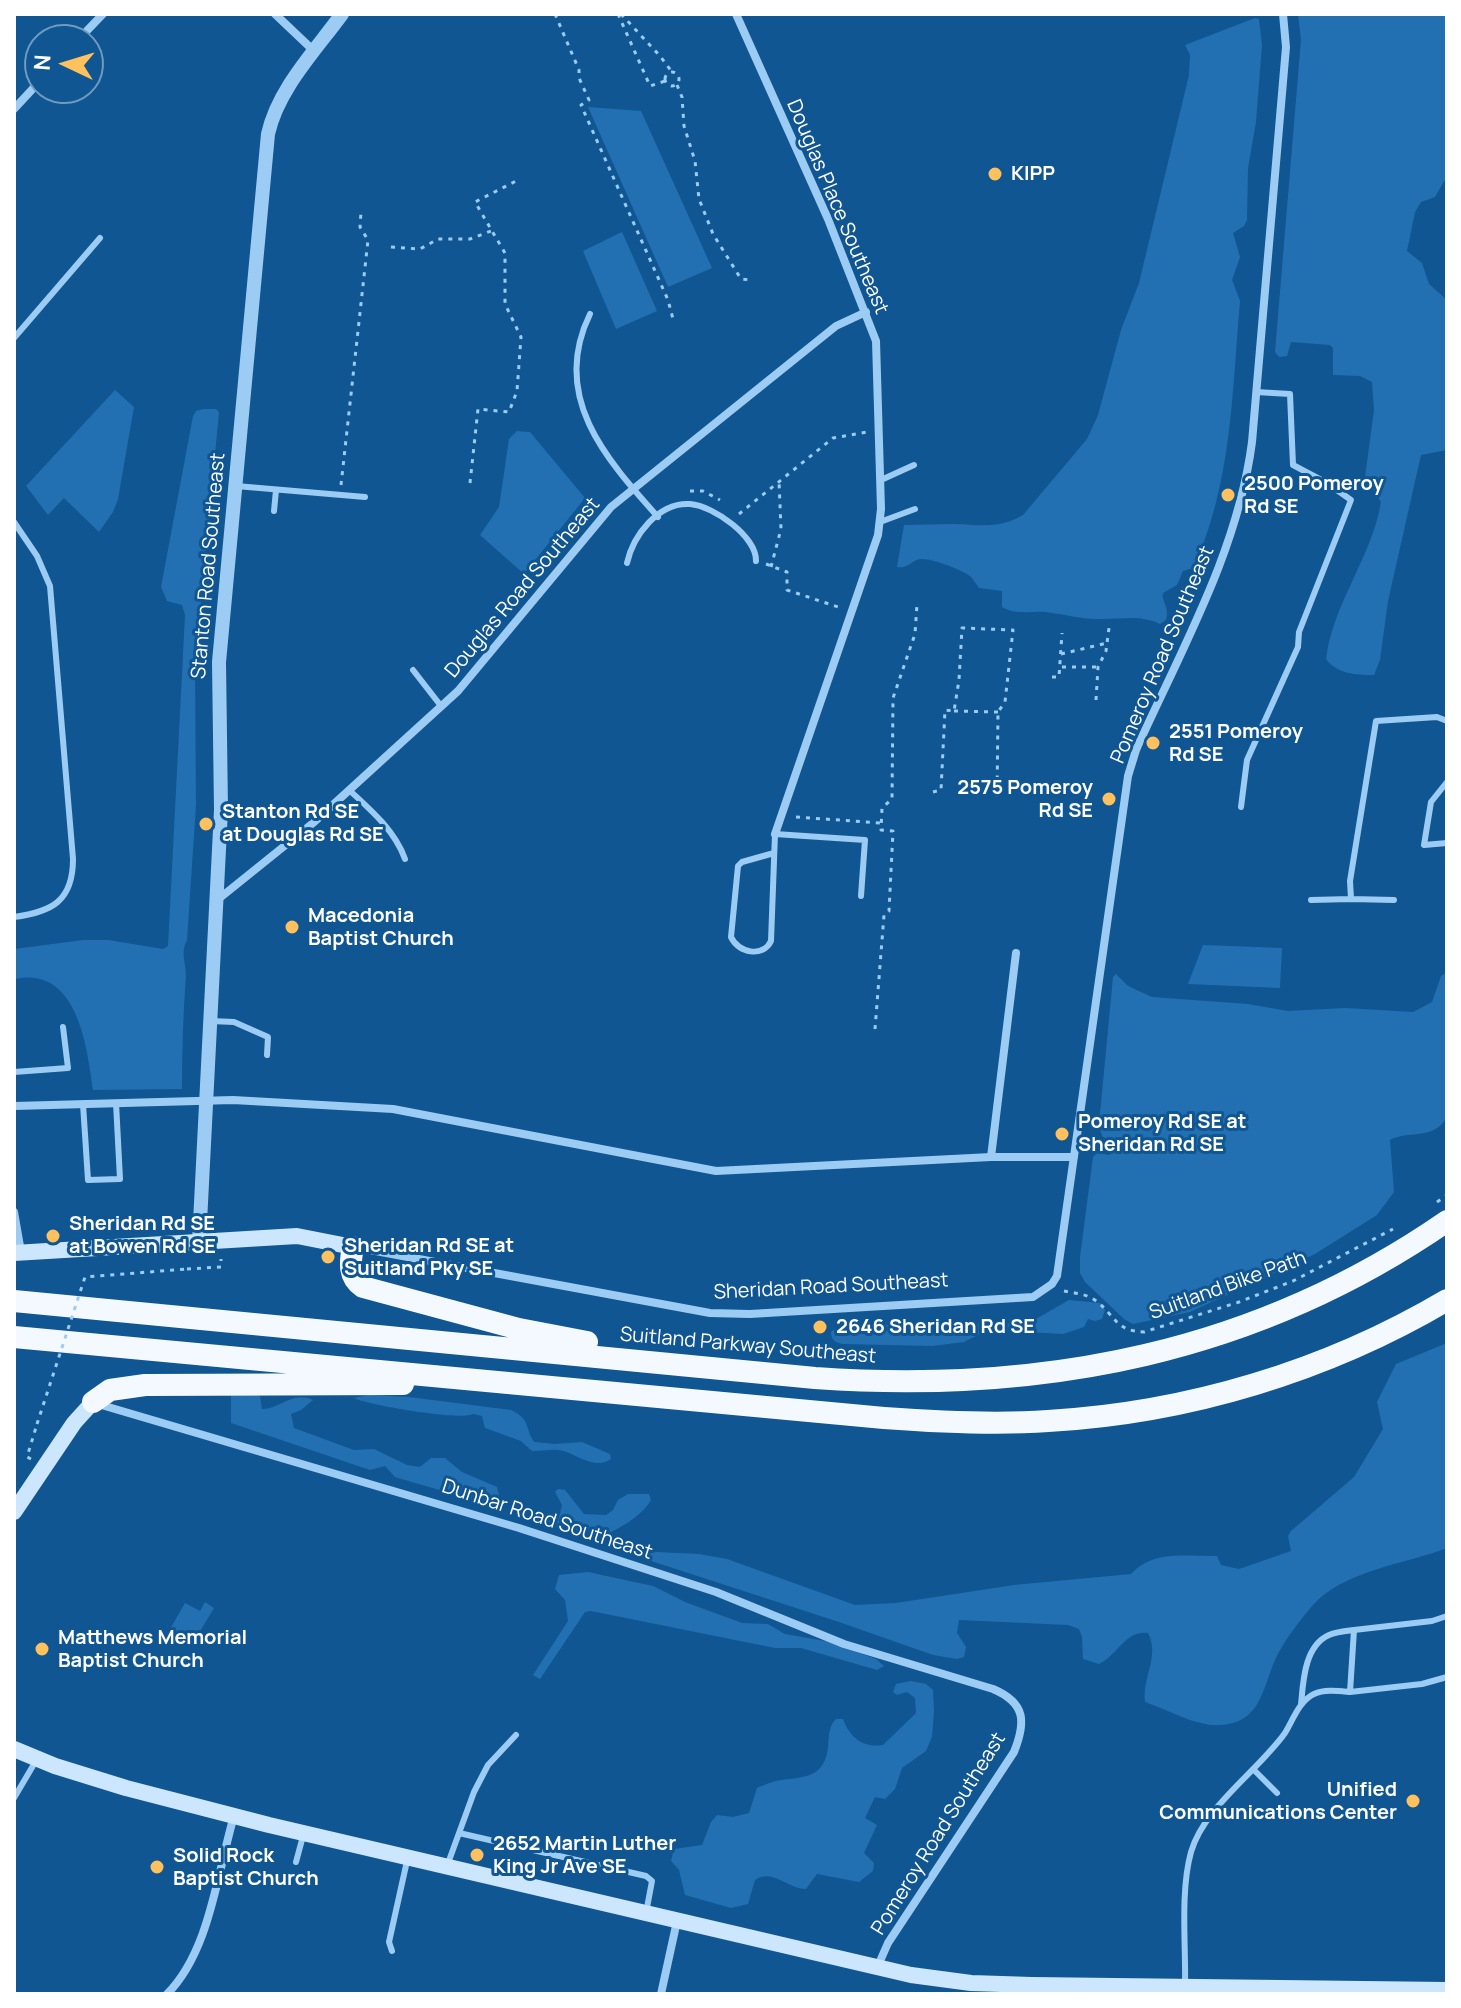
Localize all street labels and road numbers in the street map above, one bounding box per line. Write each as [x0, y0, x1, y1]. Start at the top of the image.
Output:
street label: Douglas Place Southeast [781, 96, 893, 318]
street label: Stanton Road Southeast [187, 452, 231, 680]
street label: Douglas Road Southeast [441, 493, 605, 683]
street label: Pomeroy Road Southeast [1106, 543, 1220, 767]
street label: Suitland Bike Path [1146, 1246, 1310, 1326]
street label: Sheridan Road Southeast [713, 1269, 949, 1305]
street label: Suitland Parkway Southeast [619, 1323, 877, 1369]
street label: Dunbar Road Southeast [439, 1475, 655, 1565]
street label: Pomeroy Road Southeast [867, 1728, 1011, 1940]

